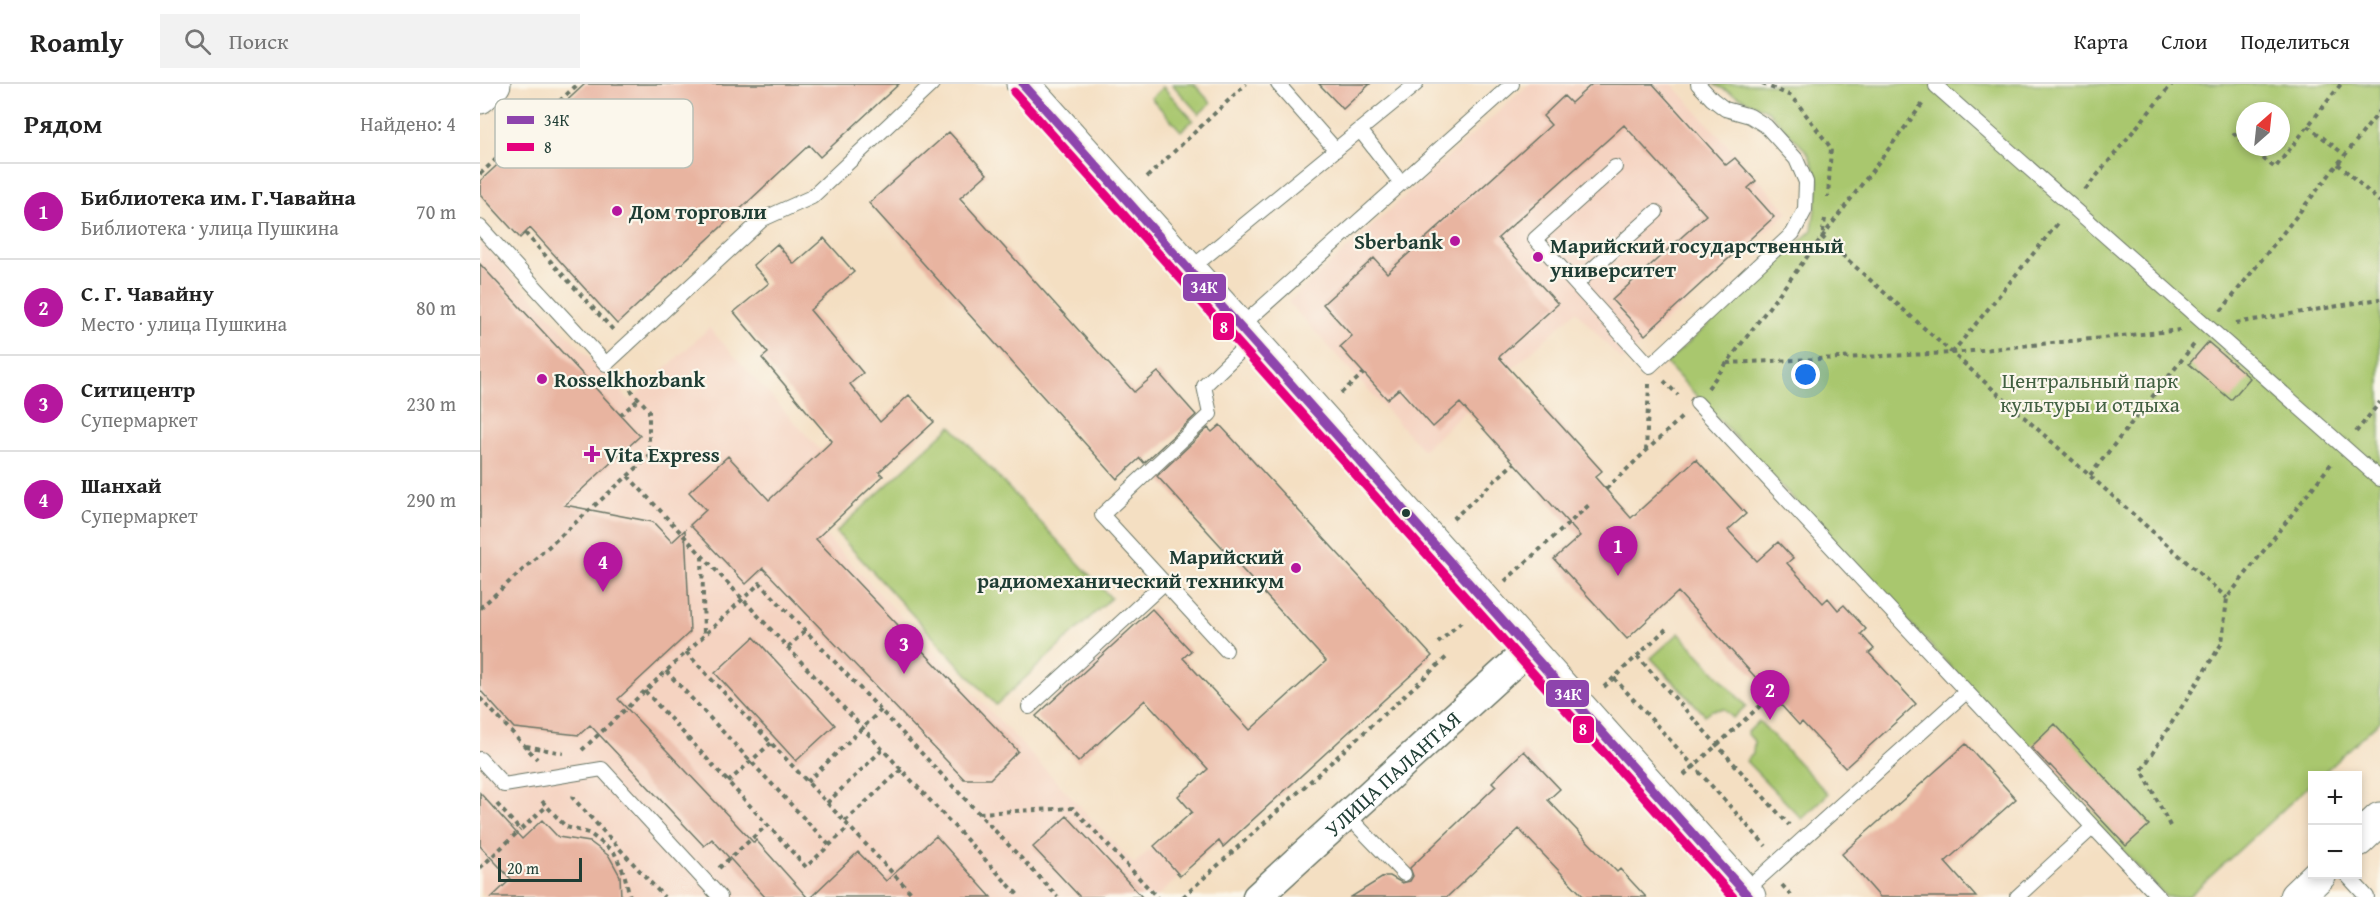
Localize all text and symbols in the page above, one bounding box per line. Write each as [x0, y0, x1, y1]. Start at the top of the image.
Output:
search box [160, 14, 580, 68]
text: Roamly [30, 21, 124, 62]
icon: search [181, 25, 214, 58]
text: Поиск [229, 25, 288, 57]
text: Карта [2074, 26, 2128, 57]
text: Слои [2161, 26, 2207, 57]
text: Поделиться [2240, 26, 2350, 57]
legend [495, 99, 693, 168]
north arrow [2236, 102, 2290, 156]
text: Рядом [24, 104, 102, 143]
text: 34К [544, 108, 569, 132]
text: Найдено: 4 [360, 109, 456, 138]
text: 8 [544, 135, 552, 159]
text: Библиотека им. Г.Чавайна [81, 181, 356, 213]
place label: Дом торговли [628, 196, 767, 227]
text: 1 [38, 197, 49, 226]
text: 70 m [416, 197, 456, 226]
marker: Дом торговли [610, 204, 624, 218]
text: Библиотека · улица Пушкина [81, 213, 339, 242]
place label: Sberbank [1354, 226, 1444, 257]
place label: Марийский государственный университет [1549, 230, 1844, 285]
marker: Sberbank [1448, 234, 1462, 248]
marker: Марийский государственный университет [1531, 250, 1545, 264]
line badge: 34К [1182, 273, 1227, 302]
text: 34К [1190, 275, 1218, 299]
text: С. Г. Чавайну [81, 277, 214, 309]
text: 2 [38, 293, 49, 322]
text: 80 m [416, 293, 456, 322]
text: Место · улица Пушкина [81, 309, 287, 338]
line badge: 8 [1212, 312, 1235, 341]
text: 8 [1220, 315, 1228, 339]
your location [1791, 360, 1820, 389]
place label: Rosselkhozbank [554, 364, 706, 395]
park label: Центральный парк культуры и отдыха [2000, 365, 2180, 420]
marker: Rosselkhozbank [535, 372, 549, 386]
text: Ситицентр [81, 373, 195, 405]
text: 3 [38, 389, 49, 418]
text: 230 m [406, 389, 456, 418]
text: Супермаркет [81, 405, 198, 434]
place label: Vita Express [604, 439, 720, 470]
marker: Vita Express [585, 447, 599, 461]
text: Шанхай [81, 469, 162, 501]
text: 4 [38, 485, 49, 514]
text: 290 m [406, 485, 456, 514]
text: Супермаркет [81, 501, 198, 530]
unlabelled marker [1400, 507, 1412, 519]
pin: 1 [1598, 526, 1638, 576]
place label: Марийский радиомеханический техникум [977, 541, 1284, 596]
pin: 4 [584, 542, 622, 592]
marker: Марийский радиомеханический техникум [1289, 561, 1303, 575]
pin: 3 [884, 624, 924, 674]
pin: 2 [1750, 670, 1790, 720]
line badge: 34К [1545, 679, 1590, 708]
text: 34К [1554, 682, 1582, 706]
street label: УЛИЦА ПАЛАНТАЯ [1317, 704, 1467, 844]
line badge: 8 [1572, 715, 1595, 744]
text: 8 [1579, 717, 1587, 741]
map controls [2308, 771, 2362, 879]
button: + [2308, 771, 2362, 825]
button: − [2308, 825, 2362, 879]
scale bar [498, 855, 582, 882]
text: 20 m [507, 856, 539, 880]

